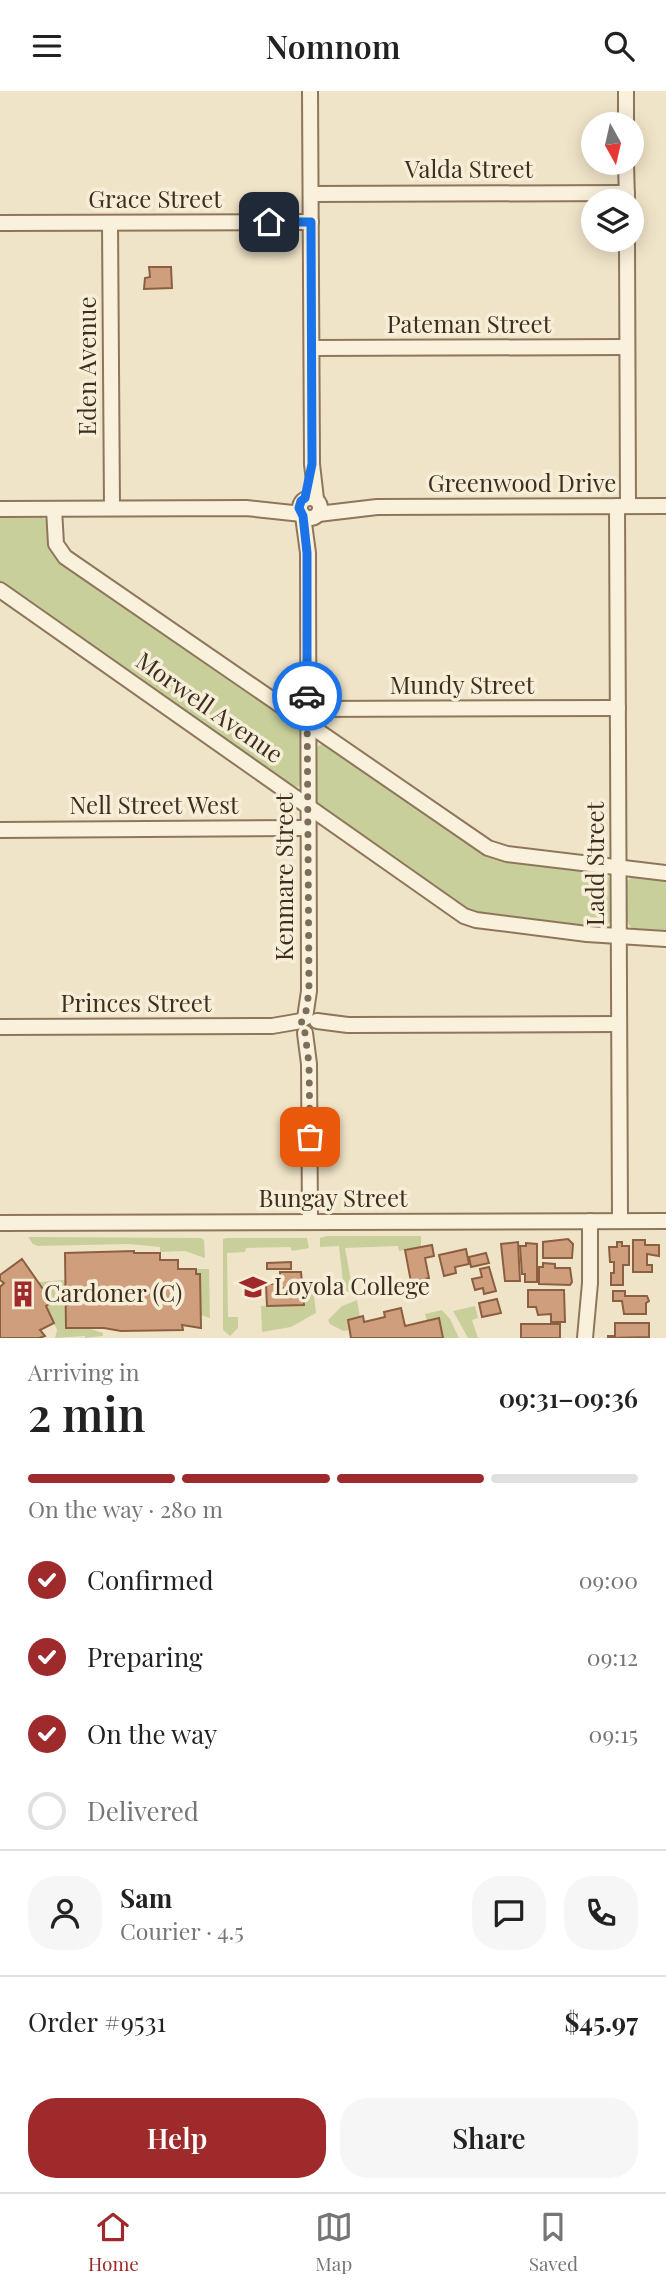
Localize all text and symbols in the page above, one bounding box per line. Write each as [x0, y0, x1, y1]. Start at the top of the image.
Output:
text: Nomnom [265, 24, 401, 67]
icon: menu [28, 27, 66, 65]
icon: search [600, 27, 638, 65]
north arrow [581, 112, 644, 175]
map controls [581, 112, 644, 252]
street label: Valda Street [404, 152, 534, 184]
street label: Grace Street [88, 182, 222, 214]
button: layers [581, 189, 644, 252]
pin [239, 192, 299, 252]
icon: home [250, 203, 288, 241]
street label: Eden Avenue [70, 296, 102, 436]
street label: Pateman Street [387, 307, 552, 339]
street label: Greenwood Drive [428, 466, 616, 498]
street label: Morwell Avenue [130, 644, 290, 769]
courier [272, 661, 342, 731]
street label: Mundy Street [390, 668, 535, 700]
icon: car [288, 677, 326, 715]
street label: Nell Street West [69, 788, 239, 820]
street label: Kenmare Street [267, 792, 299, 961]
street label: Ladd Street [578, 801, 610, 926]
street label: Princes Street [60, 986, 212, 1018]
pin [280, 1107, 340, 1167]
icon: bag [291, 1118, 329, 1156]
street label: Bungay Street [258, 1181, 408, 1213]
place label: Loyola College [274, 1269, 430, 1301]
school or university icon: Loyola College [238, 1272, 268, 1302]
place label: Cardoner (C) [44, 1276, 182, 1308]
building icon: Cardoner (C) [8, 1279, 38, 1309]
text: Arriving in [28, 1356, 140, 1387]
text: 09:31–09:36 [499, 1380, 638, 1415]
text: 2 min [28, 1382, 146, 1444]
text: On the way · 280 m [28, 1493, 223, 1524]
icon: check [28, 1561, 66, 1599]
text: Confirmed [87, 1562, 214, 1597]
text: 09:00 [579, 1564, 638, 1595]
icon: check [28, 1638, 66, 1676]
text: Preparing [87, 1639, 203, 1674]
text: 09:12 [587, 1641, 638, 1672]
icon: check [28, 1715, 66, 1753]
text: On the way [87, 1716, 217, 1751]
text: 09:15 [589, 1718, 638, 1749]
text: Delivered [87, 1793, 199, 1828]
button: person [28, 1876, 102, 1950]
button: chat [472, 1876, 546, 1950]
button: phone [564, 1876, 638, 1950]
text: Sam [120, 1880, 172, 1915]
text: Courier · 4.5 [120, 1915, 244, 1946]
text: Order #9531 [28, 2004, 166, 2039]
text: $45.97 [564, 2004, 638, 2039]
button: Help [28, 2098, 326, 2178]
button: Share [340, 2098, 638, 2178]
tab: Home [88, 2208, 139, 2276]
tab: Map [315, 2208, 353, 2276]
tab: Saved [529, 2208, 578, 2276]

